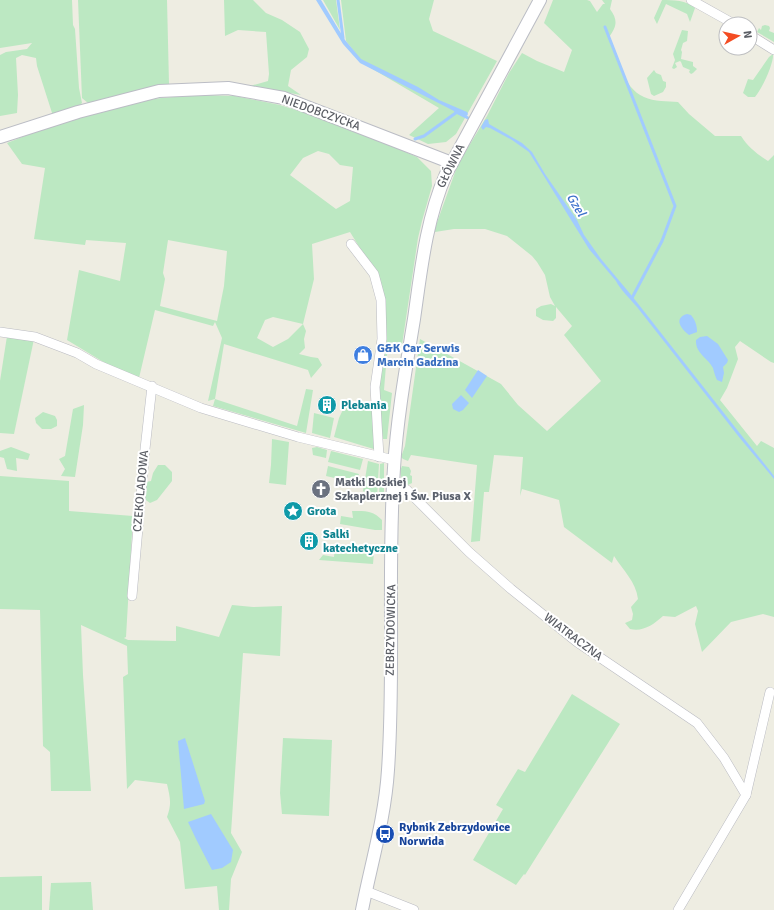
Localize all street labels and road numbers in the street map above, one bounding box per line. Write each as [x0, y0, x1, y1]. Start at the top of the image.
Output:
street label: NIEDOBCZYCKA [279, 92, 363, 134]
street label: GŁÓWNA [434, 141, 469, 190]
street label: CZEKOLADOWA [130, 449, 152, 533]
street label: ZEBRZYDOWICKA [383, 583, 399, 676]
street label: WIATRACZNA [540, 610, 606, 664]

